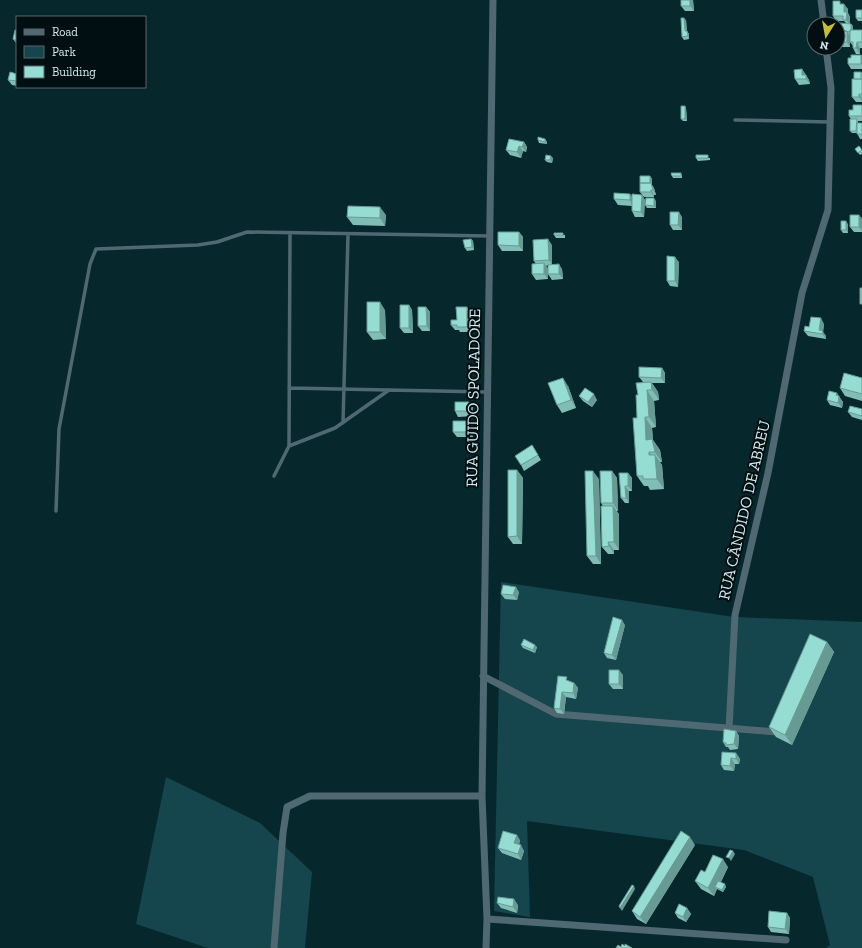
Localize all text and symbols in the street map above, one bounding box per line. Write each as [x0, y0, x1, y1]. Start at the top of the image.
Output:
legend [16, 16, 146, 88]
north arrow [806, 16, 846, 56]
text: Road [52, 25, 78, 39]
text: N [818, 38, 830, 53]
text: Park [52, 45, 77, 59]
text: Building [52, 65, 96, 79]
street label: RUA GUIDO SPOLADORE [462, 309, 484, 487]
street label: RUA CÂNDIDO DE ABREU [714, 418, 774, 602]

